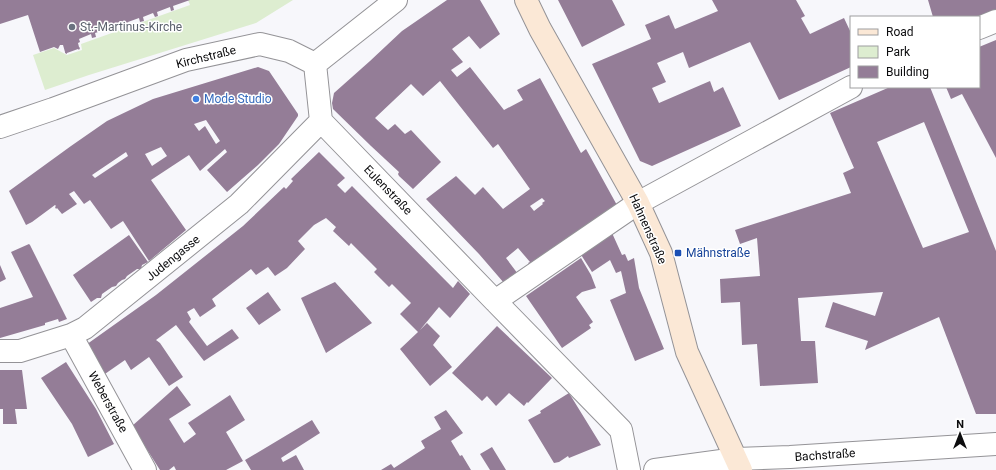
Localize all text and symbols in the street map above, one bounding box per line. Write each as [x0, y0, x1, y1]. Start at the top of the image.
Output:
legend [850, 16, 980, 88]
place label: St.-Martinus-Kirche [80, 20, 182, 34]
marker: St.-Martinus-Kirche [67, 22, 77, 32]
text: Road [886, 25, 914, 39]
street label: Kirchstraße [175, 43, 237, 71]
text: Park [886, 45, 911, 59]
text: Building [886, 65, 929, 79]
place label: Mode Studio [204, 92, 272, 106]
marker: Mode Studio [191, 94, 201, 104]
street label: Eulenstraße [361, 162, 415, 218]
street label: Hahnenstraße [626, 192, 670, 266]
street label: Judengasse [143, 232, 203, 284]
place label: Mähnstraße [686, 246, 750, 260]
marker: Mähnstraße [673, 248, 683, 258]
street label: Weberstraße [85, 369, 131, 435]
north arrow [940, 414, 980, 454]
text: N [956, 418, 964, 431]
street label: Bachstraße [794, 446, 856, 464]

